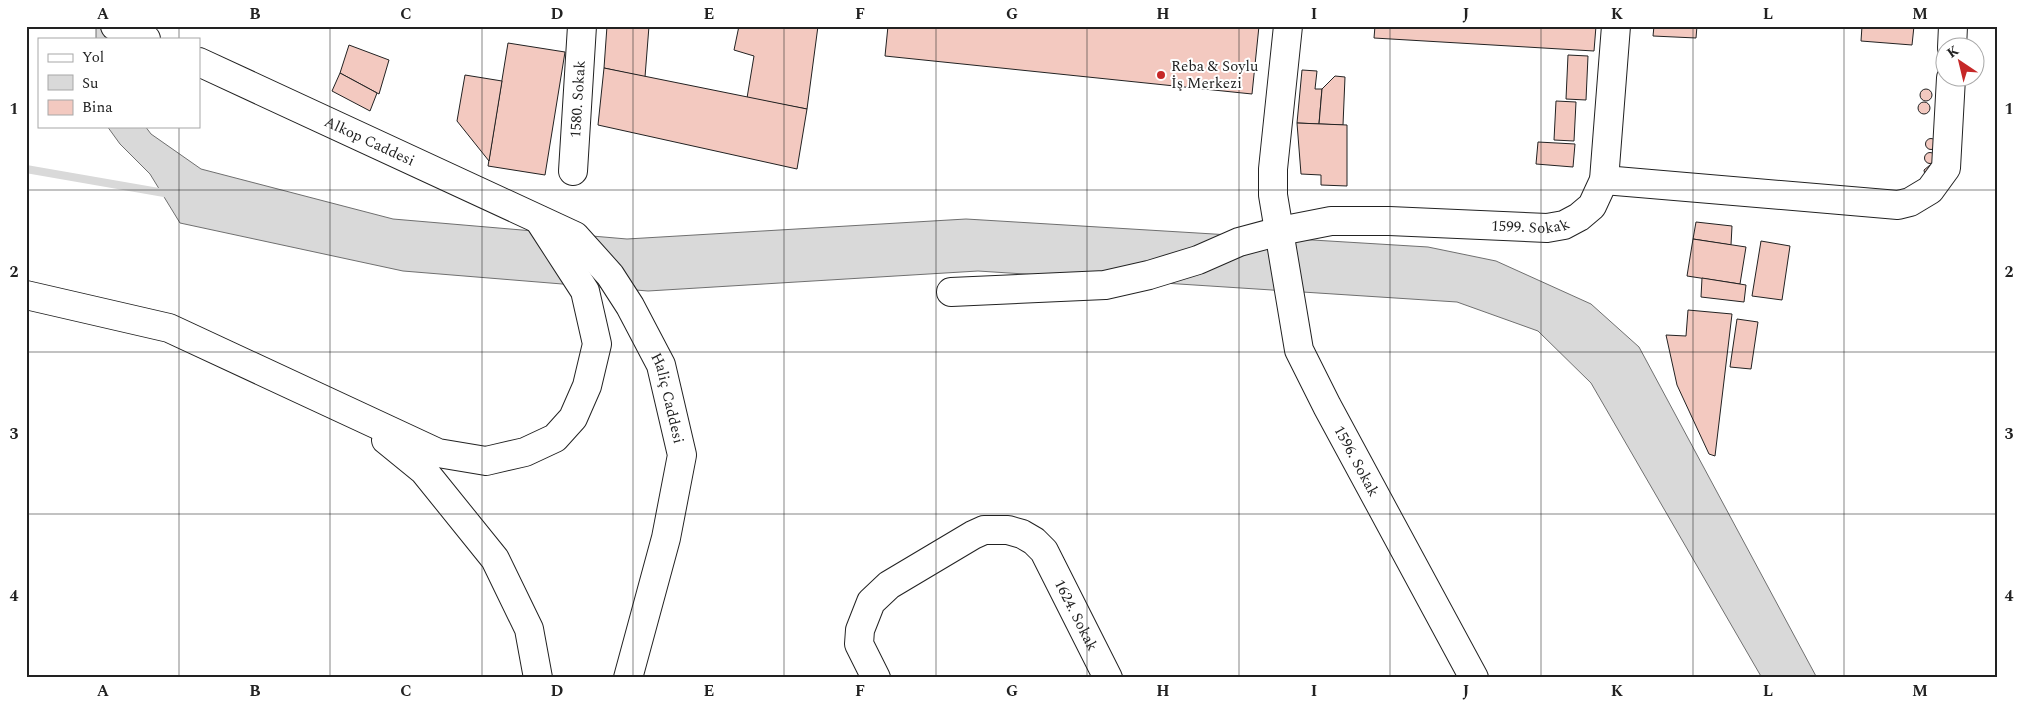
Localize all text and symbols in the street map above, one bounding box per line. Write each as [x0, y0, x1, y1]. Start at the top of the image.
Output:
text: A [97, 2, 110, 26]
text: B [249, 2, 261, 26]
text: C [400, 2, 412, 26]
text: D [551, 2, 564, 26]
text: E [704, 2, 714, 26]
text: F [855, 2, 865, 26]
text: G [1006, 2, 1018, 26]
text: H [1156, 2, 1170, 26]
text: I [1311, 2, 1317, 26]
text: J [1463, 2, 1470, 26]
text: K [1611, 2, 1624, 26]
text: L [1763, 2, 1773, 26]
text: M [1912, 2, 1928, 26]
legend [38, 38, 200, 128]
north arrow [1936, 38, 1986, 88]
text: K [1942, 40, 1963, 63]
text: Yol [82, 46, 104, 69]
place label: Reba & Soylu İş Merkezi [1171, 55, 1258, 95]
street label: 1580. Sokak [564, 60, 592, 139]
marker: Reba & Soylu İş Merkezi [1155, 69, 1167, 81]
text: Su [82, 72, 98, 95]
text: Bina [82, 96, 113, 119]
text: 1 [10, 97, 18, 121]
text: 1 [2005, 97, 2013, 121]
street label: Alkop Caddesi [320, 111, 418, 172]
street label: 1599. Sokak [1491, 213, 1574, 240]
text: 2 [10, 260, 19, 284]
text: 2 [2005, 260, 2014, 284]
street label: Haliç Caddesi [644, 349, 690, 446]
street label: 1596. Sokak [1328, 421, 1385, 501]
text: 3 [10, 422, 19, 446]
text: 3 [2005, 422, 2014, 446]
street label: 1624. Sokak [1048, 575, 1104, 655]
text: 4 [10, 584, 19, 608]
text: 4 [2005, 584, 2014, 608]
text: A [97, 679, 110, 703]
text: B [249, 679, 261, 703]
text: C [400, 679, 412, 703]
text: D [551, 679, 564, 703]
text: E [704, 679, 714, 703]
text: F [855, 679, 865, 703]
text: G [1006, 679, 1018, 703]
text: H [1156, 679, 1170, 703]
text: I [1311, 679, 1317, 703]
text: J [1463, 679, 1470, 703]
text: K [1611, 679, 1624, 703]
text: L [1763, 679, 1773, 703]
text: M [1912, 679, 1928, 703]

